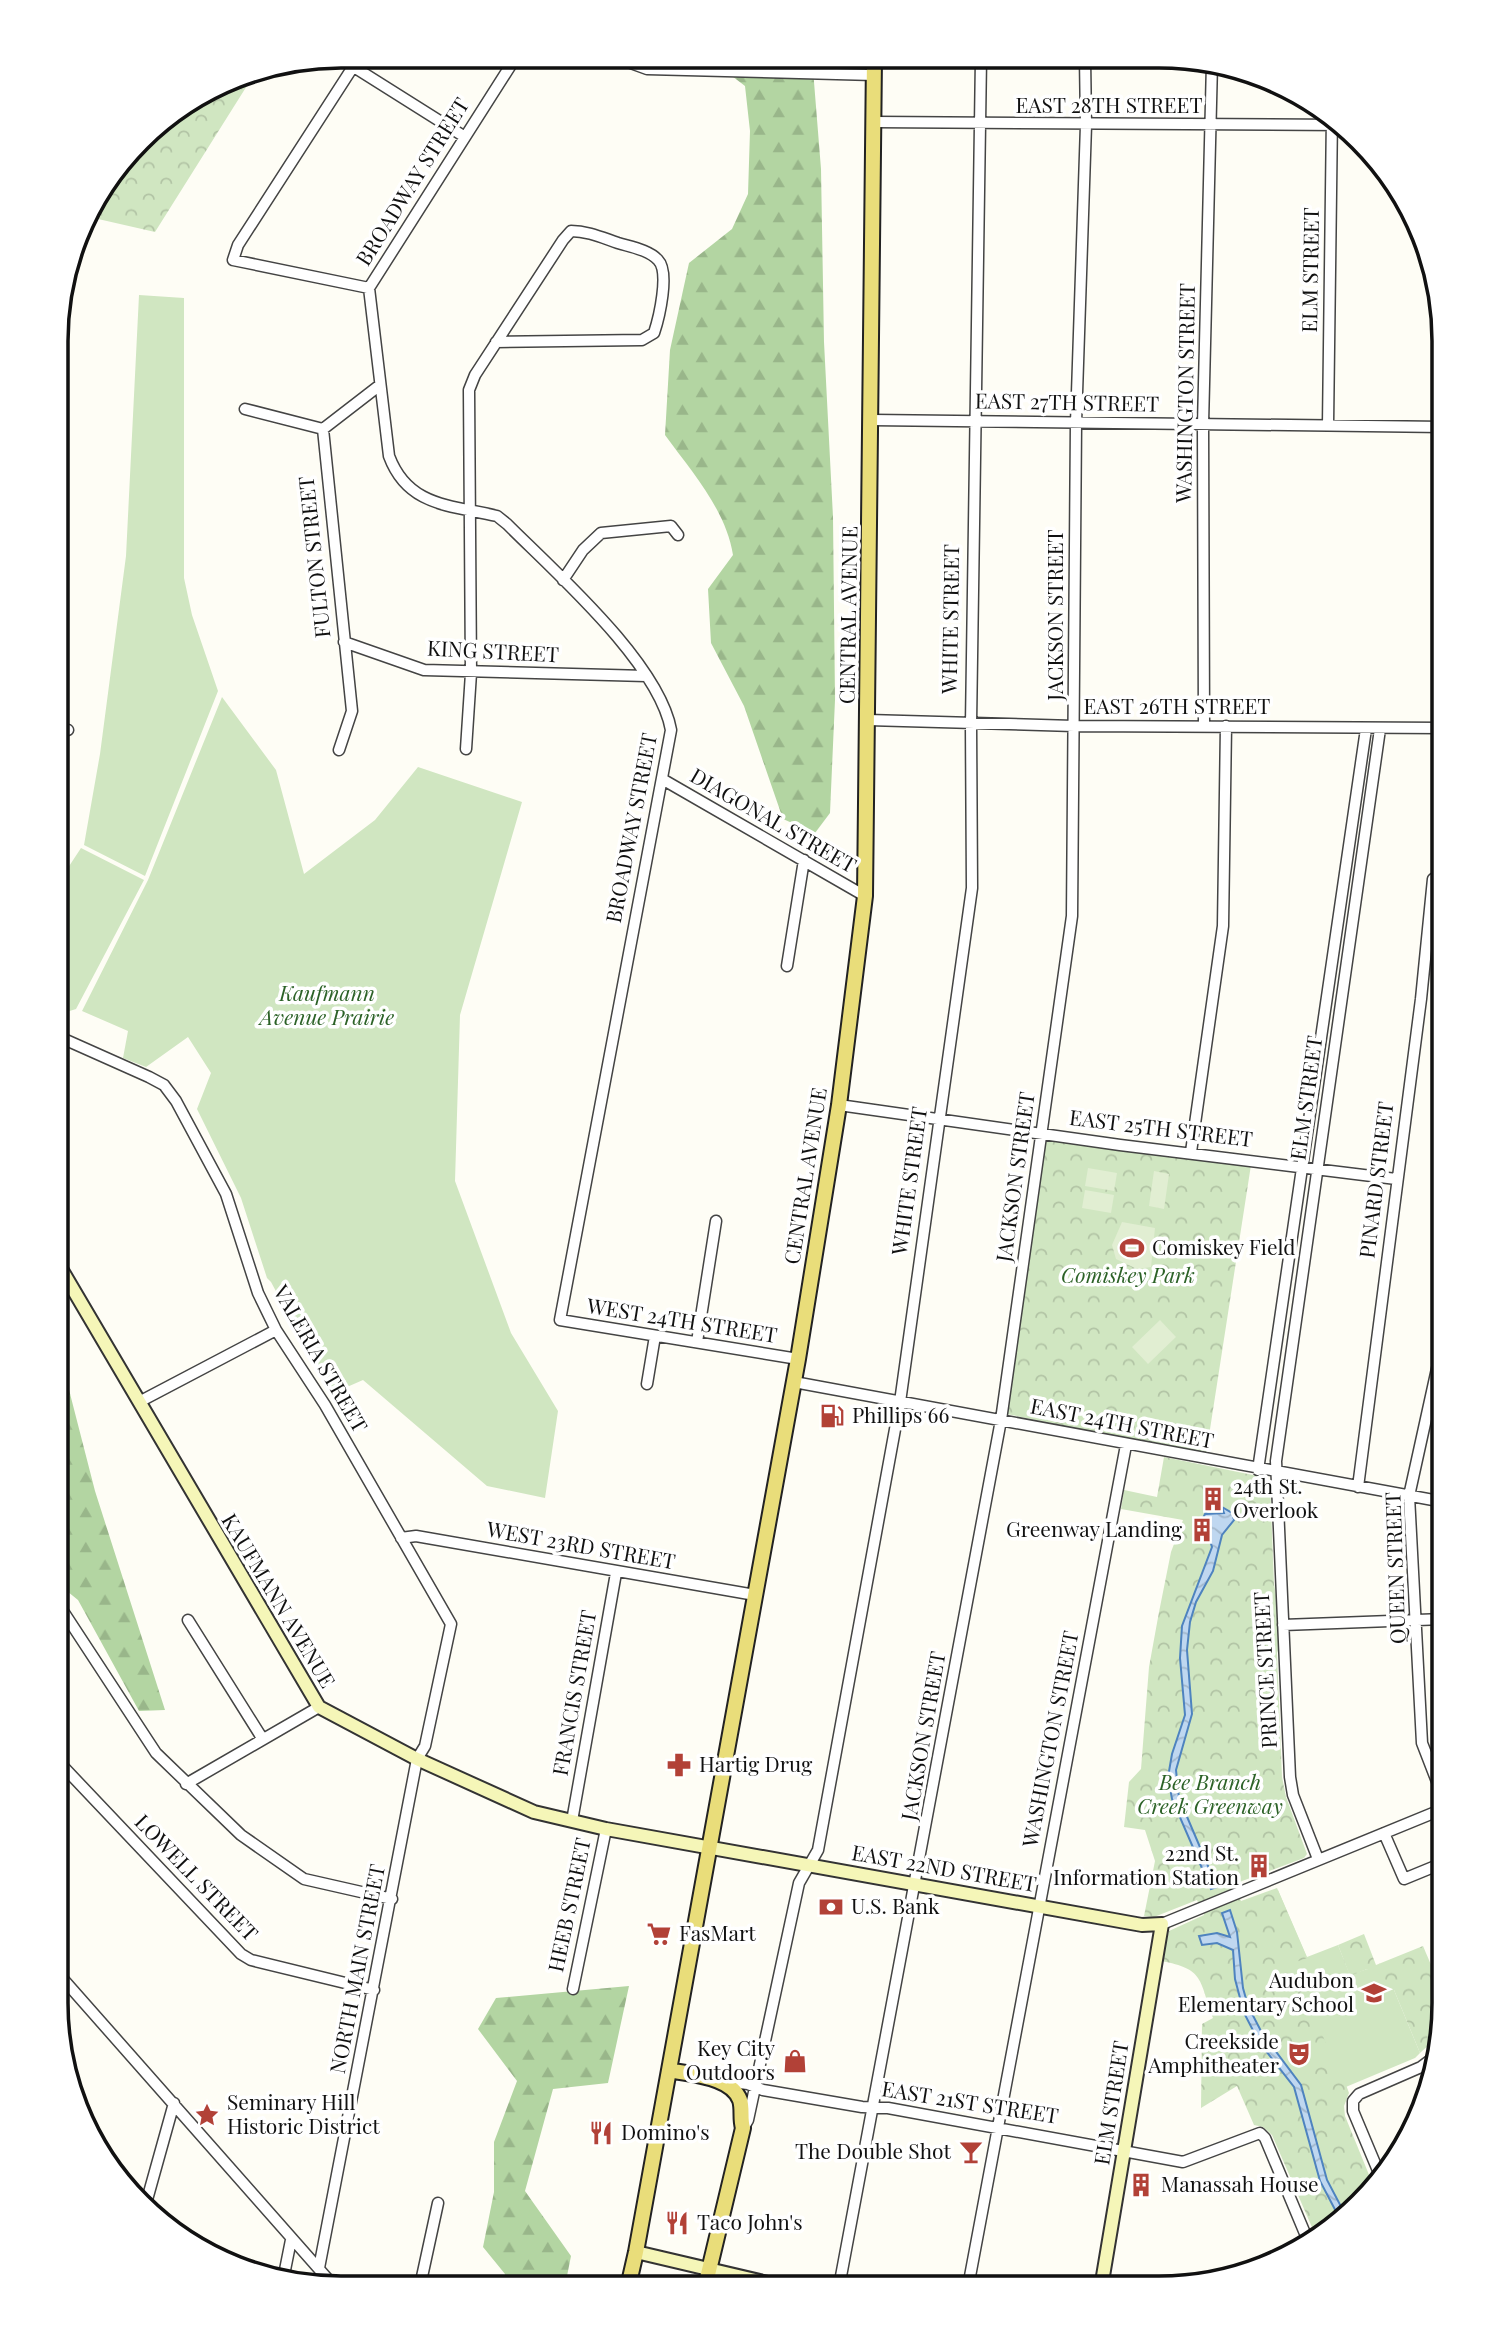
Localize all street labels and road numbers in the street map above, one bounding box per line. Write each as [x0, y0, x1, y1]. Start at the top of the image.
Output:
street label: EAST 28TH STREET [1016, 90, 1202, 118]
street label: BROADWAY STREET [348, 92, 474, 270]
street label: ELM STREET [1294, 207, 1324, 333]
street label: WASHINGTON STREET [1168, 283, 1200, 504]
street label: EAST 27TH STREET [975, 385, 1160, 417]
street label: FULTON STREET [291, 475, 335, 639]
street label: CENTRAL AVENUE [831, 525, 863, 704]
street label: JACKSON STREET [1040, 529, 1068, 702]
street label: WHITE STREET [934, 544, 964, 695]
street label: KING STREET [426, 633, 560, 667]
street label: EAST 26TH STREET [1084, 691, 1270, 719]
street label: BROADWAY STREET [598, 730, 662, 925]
street label: DIAGONAL STREET [686, 760, 862, 878]
street label: ELM STREET [1282, 1034, 1328, 1162]
street label: CENTRAL AVENUE [776, 1085, 832, 1266]
street label: JACKSON STREET [988, 1090, 1040, 1264]
street label: PINARD STREET [1352, 1100, 1399, 1260]
street label: EAST 25TH STREET [1068, 1102, 1255, 1152]
street label: WHITE STREET [884, 1105, 932, 1258]
street label: VALERIA STREET [268, 1278, 375, 1437]
street label: WEST 24TH STREET [584, 1290, 779, 1348]
street label: EAST 24TH STREET [1028, 1391, 1217, 1454]
street label: QUEEN STREET [1377, 1492, 1411, 1645]
street label: KAUFMANN AVENUE [217, 1508, 343, 1692]
street label: WEST 23RD STREET [484, 1513, 678, 1574]
street label: PRINCE STREET [1246, 1591, 1282, 1749]
street label: FRANCIS STREET [545, 1608, 601, 1778]
street label: WASHINGTON STREET [1014, 1628, 1084, 1850]
street label: JACKSON STREET [893, 1649, 951, 1823]
street label: LOWELL STREET [130, 1807, 265, 1946]
street label: HEEB STREET [540, 1835, 596, 1974]
street label: EAST 22ND STREET [850, 1837, 1039, 1897]
street label: NORTH MAIN STREET [322, 1862, 390, 2076]
street label: ELM STREET [1086, 2039, 1134, 2167]
street label: EAST 21ST STREET [880, 2073, 1061, 2129]

